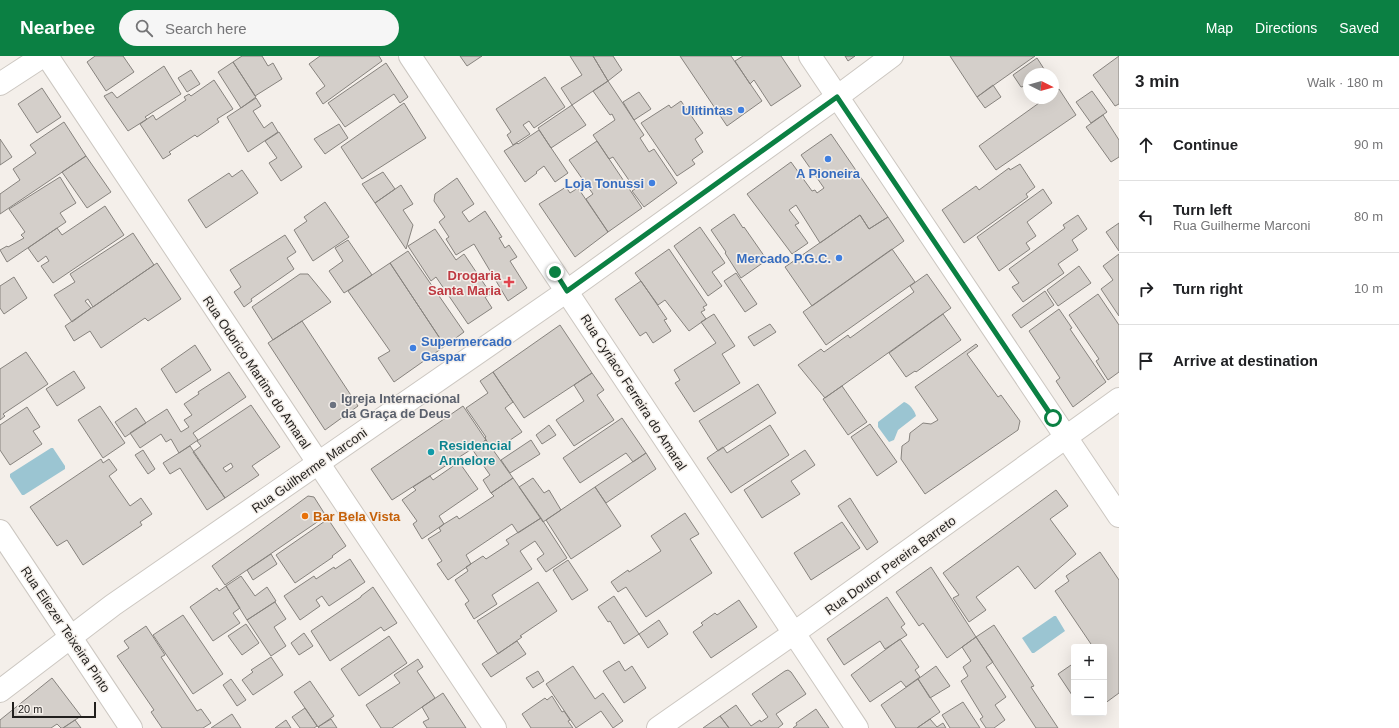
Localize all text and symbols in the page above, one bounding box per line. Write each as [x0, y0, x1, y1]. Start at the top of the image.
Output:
search box [119, 10, 399, 46]
text: Nearbee [20, 17, 95, 38]
icon: search [133, 17, 155, 39]
text: Search here [165, 20, 247, 37]
text: Map [1206, 20, 1233, 36]
text: Directions [1255, 20, 1317, 36]
text: Saved [1339, 20, 1379, 36]
north arrow [1023, 68, 1059, 104]
text: 3 min [1135, 72, 1179, 91]
text: Walk · 180 m [1307, 75, 1383, 90]
place label: Ulitintas [682, 103, 733, 118]
marker: Ulitintas [736, 105, 746, 115]
icon: ahead [1135, 134, 1157, 156]
text: Continue [1173, 136, 1238, 153]
text: 90 m [1354, 137, 1383, 152]
marker: A Pioneira [823, 154, 833, 164]
place label: A Pioneira [796, 166, 861, 181]
place label: Loja Tonussi [565, 176, 644, 191]
marker: Loja Tonussi [647, 178, 657, 188]
text: Turn left [1173, 201, 1232, 218]
icon: left [1135, 206, 1157, 228]
text: 80 m [1354, 209, 1383, 224]
text: Rua Guilherme Marconi [1173, 218, 1310, 233]
place label: Mercado P.G.C. [737, 251, 831, 266]
marker: Mercado P.G.C. [834, 253, 844, 263]
route end [546, 263, 564, 281]
place label: Drogaria Santa Maria [428, 268, 502, 298]
marker: Drogaria Santa Maria [504, 277, 514, 287]
icon: right [1135, 278, 1157, 300]
text: Turn right [1173, 280, 1243, 297]
text: 10 m [1354, 281, 1383, 296]
street label: Rua Odorico Martins do Amaral [200, 293, 314, 452]
street label: Rua Cyriaco Ferreira do Amaral [578, 312, 690, 473]
place label: Supermercado Gaspar [421, 334, 512, 364]
marker: Supermercado Gaspar [408, 343, 418, 353]
icon: arrive [1135, 350, 1157, 372]
text: Arrive at destination [1173, 352, 1318, 369]
place label: Igreja Internacional da Graça de Deus [341, 391, 460, 421]
marker: Igreja Internacional da Graça de Deus [328, 400, 338, 410]
route start [1044, 409, 1062, 427]
street label: Rua Guilherme Marconi [249, 425, 370, 516]
place label: Residencial Annelore [439, 438, 511, 468]
marker: Residencial Annelore [426, 447, 436, 457]
place label: Bar Bela Vista [313, 509, 401, 524]
marker: Bar Bela Vista [300, 511, 310, 521]
street label: Rua Doutor Pereira Barreto [822, 513, 959, 618]
street label: Rua Eliezer Teixeira Pinto [18, 563, 113, 695]
map controls [1071, 644, 1107, 716]
button: + [1071, 644, 1107, 680]
button: − [1071, 680, 1107, 716]
scale bar [12, 700, 96, 719]
text: 20 m [18, 703, 42, 715]

